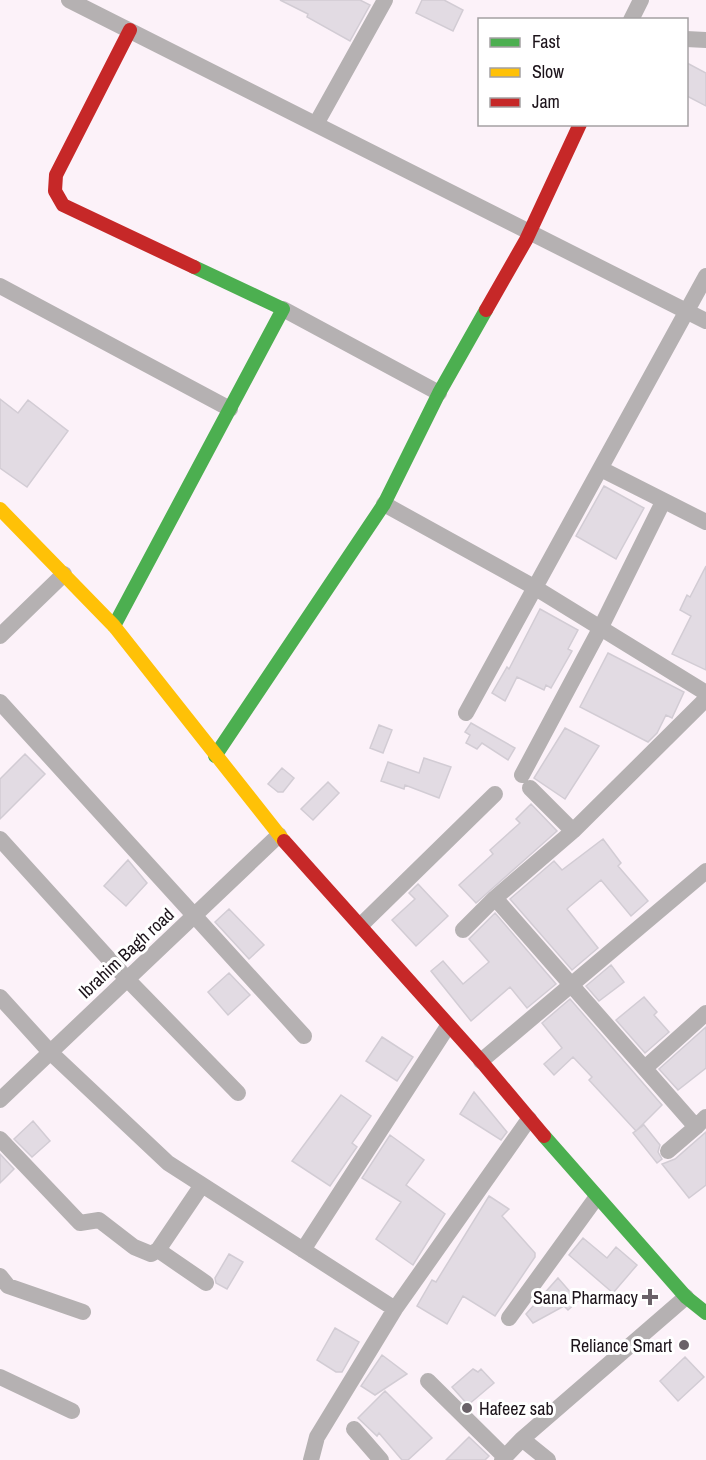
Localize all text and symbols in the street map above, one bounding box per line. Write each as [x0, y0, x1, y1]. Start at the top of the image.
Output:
legend [478, 18, 688, 126]
text: Fast [532, 29, 560, 54]
text: Slow [532, 59, 564, 84]
text: Jam [532, 89, 560, 114]
street label: Ibrahim Bagh road [73, 902, 179, 1004]
place label: Sana Pharmacy [533, 1285, 639, 1310]
marker: Sana Pharmacy [643, 1290, 657, 1304]
place label: Reliance Smart [570, 1333, 672, 1358]
marker: Reliance Smart [677, 1338, 691, 1352]
place label: Hafeez sab [479, 1396, 554, 1421]
marker: Hafeez sab [460, 1401, 474, 1415]

